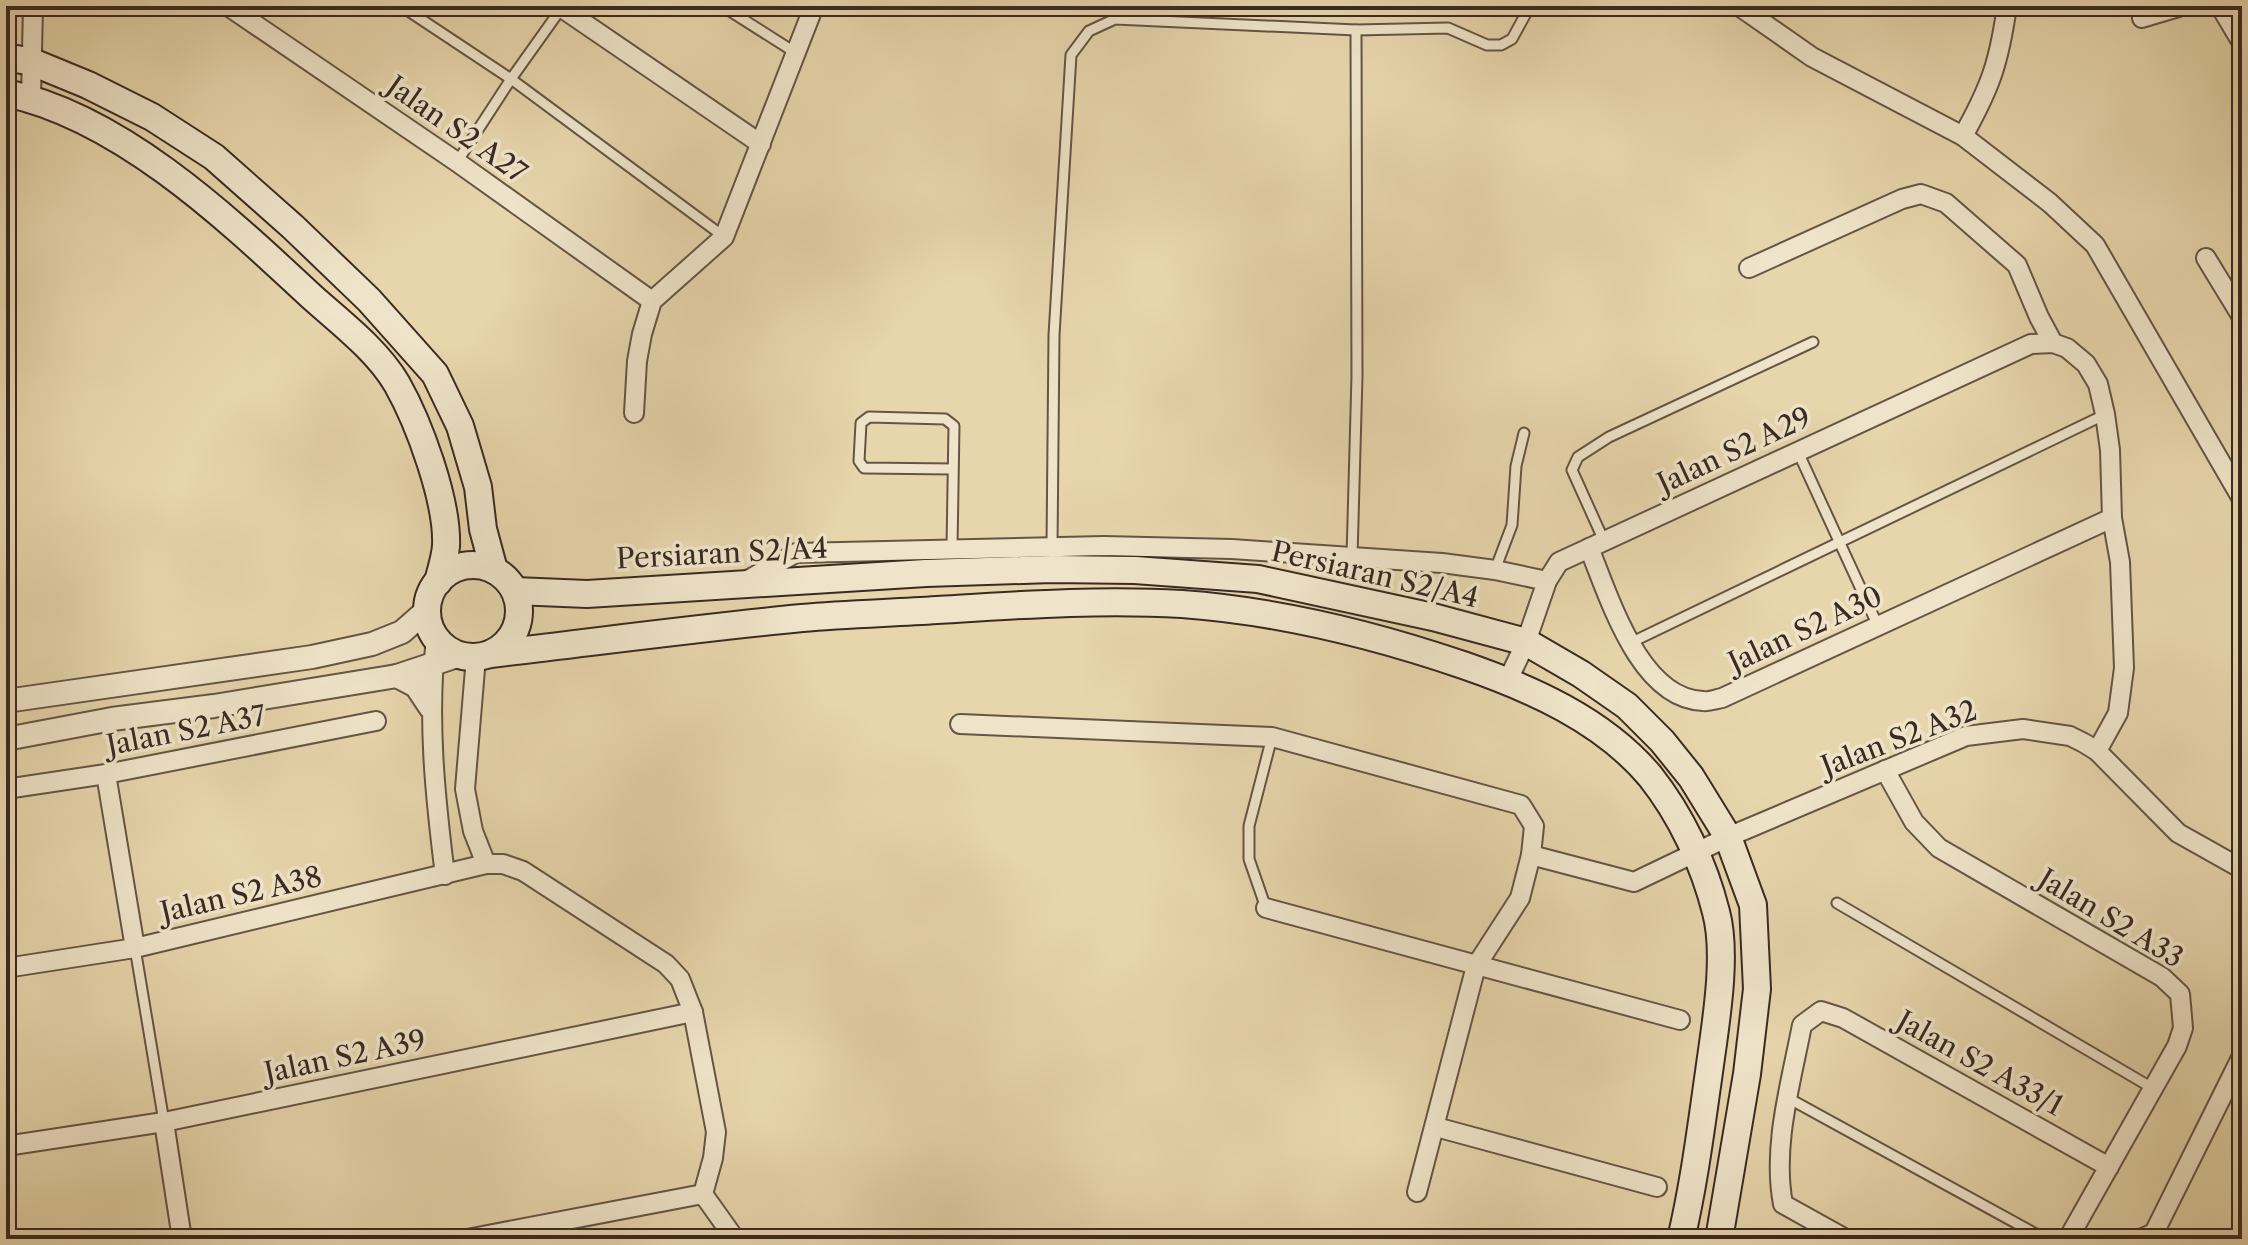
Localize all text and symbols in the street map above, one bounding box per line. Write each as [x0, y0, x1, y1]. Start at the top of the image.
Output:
street label: Jalan S2 A27 [377, 66, 534, 190]
street label: Jalan S2 A29 [1648, 400, 1816, 502]
street label: Persiaran S2/A4 [615, 530, 829, 576]
street label: Persiaran S2/A4 [1268, 534, 1482, 614]
street label: Jalan S2 A30 [1719, 579, 1887, 681]
street label: Jalan S2 A32 [1813, 693, 1982, 785]
street label: Jalan S2 A37 [100, 698, 269, 763]
street label: Jalan S2 A38 [153, 859, 325, 930]
street label: Jalan S2 A33 [2029, 859, 2190, 975]
street label: Jalan S2 A33/1 [1887, 1001, 2069, 1123]
street label: Jalan S2 A39 [257, 1022, 429, 1091]

